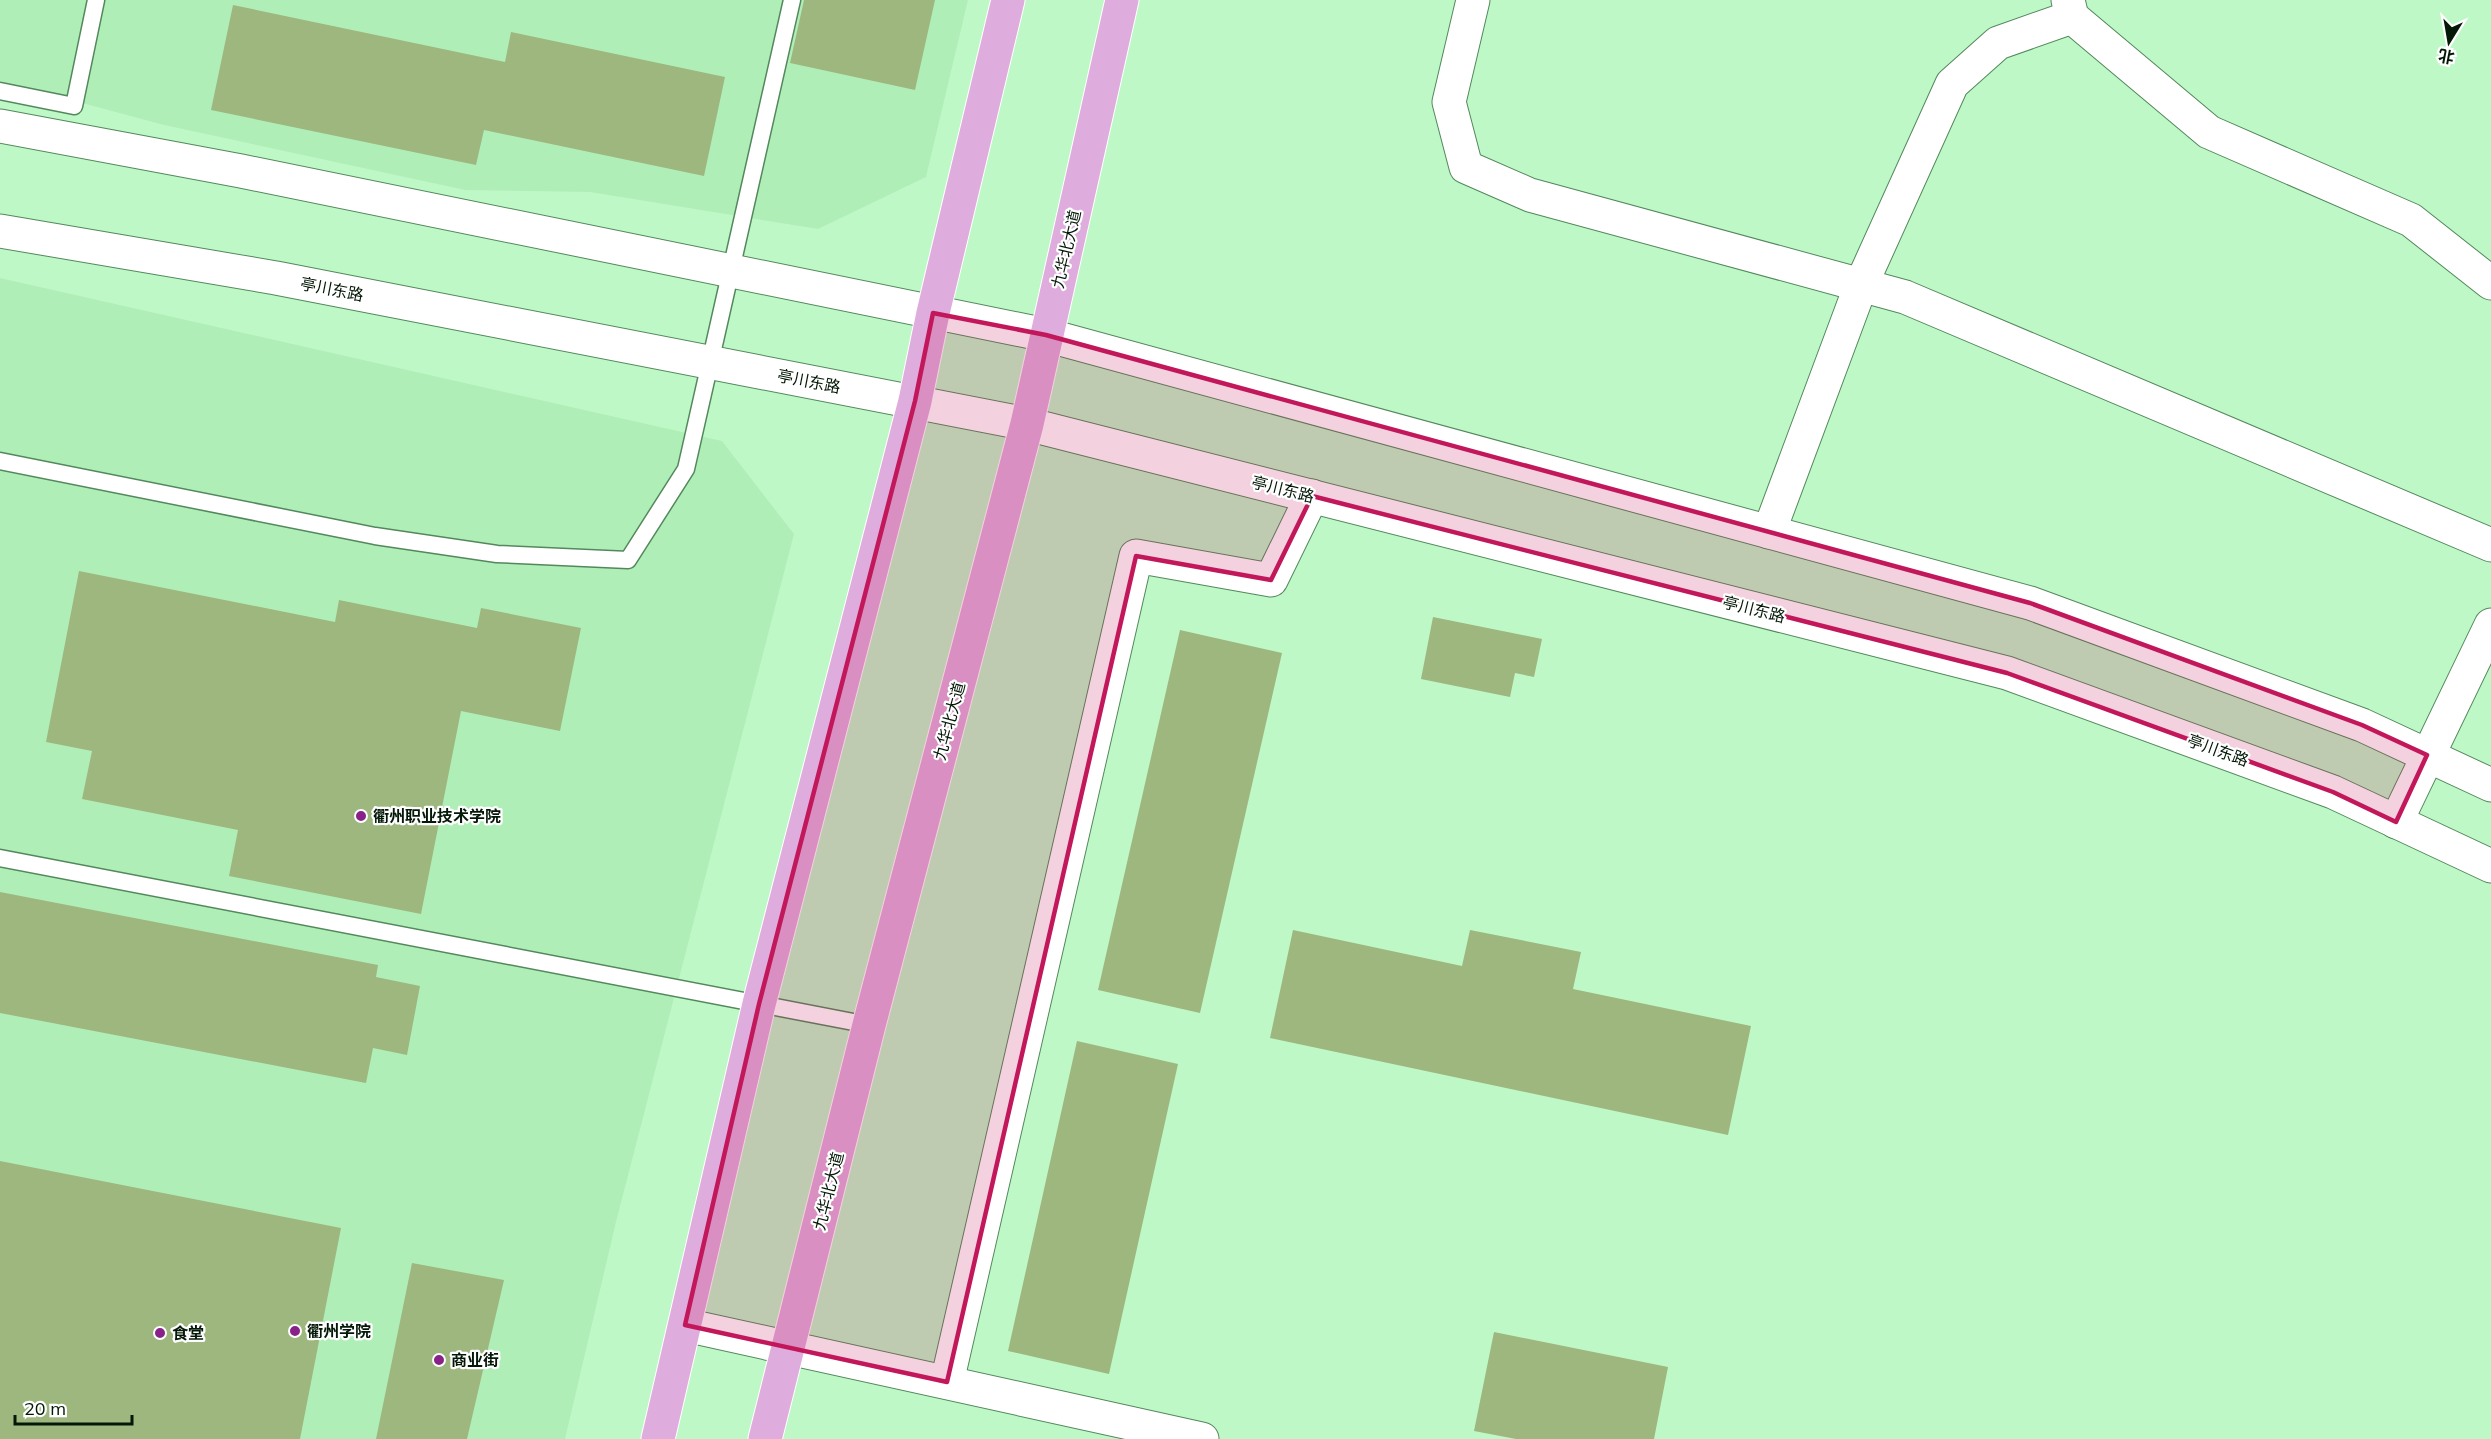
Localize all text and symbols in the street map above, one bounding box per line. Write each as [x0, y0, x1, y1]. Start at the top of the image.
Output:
north arrow [2419, 12, 2479, 72]
text: 北 [2436, 45, 2456, 68]
street label: 九华北大道 [1047, 208, 1085, 290]
street label: 亭川东路 [299, 273, 365, 305]
street label: 亭川东路 [776, 365, 842, 397]
street label: 亭川东路 [1250, 472, 1316, 506]
street label: 亭川东路 [1721, 592, 1787, 626]
street label: 九华北大道 [929, 680, 969, 762]
street label: 亭川东路 [2185, 730, 2251, 770]
place label: 衢州职业技术学院 [373, 806, 501, 826]
marker: 衢州职业技术学院 [354, 809, 368, 823]
street label: 九华北大道 [809, 1150, 847, 1232]
place label: 衢州学院 [307, 1321, 371, 1341]
place label: 食堂 [172, 1323, 204, 1343]
marker: 衢州学院 [288, 1324, 302, 1338]
marker: 食堂 [153, 1326, 167, 1340]
place label: 商业街 [451, 1350, 499, 1370]
marker: 商业街 [432, 1353, 446, 1367]
scale bar [15, 1388, 132, 1426]
text: 20 m [24, 1397, 66, 1420]

